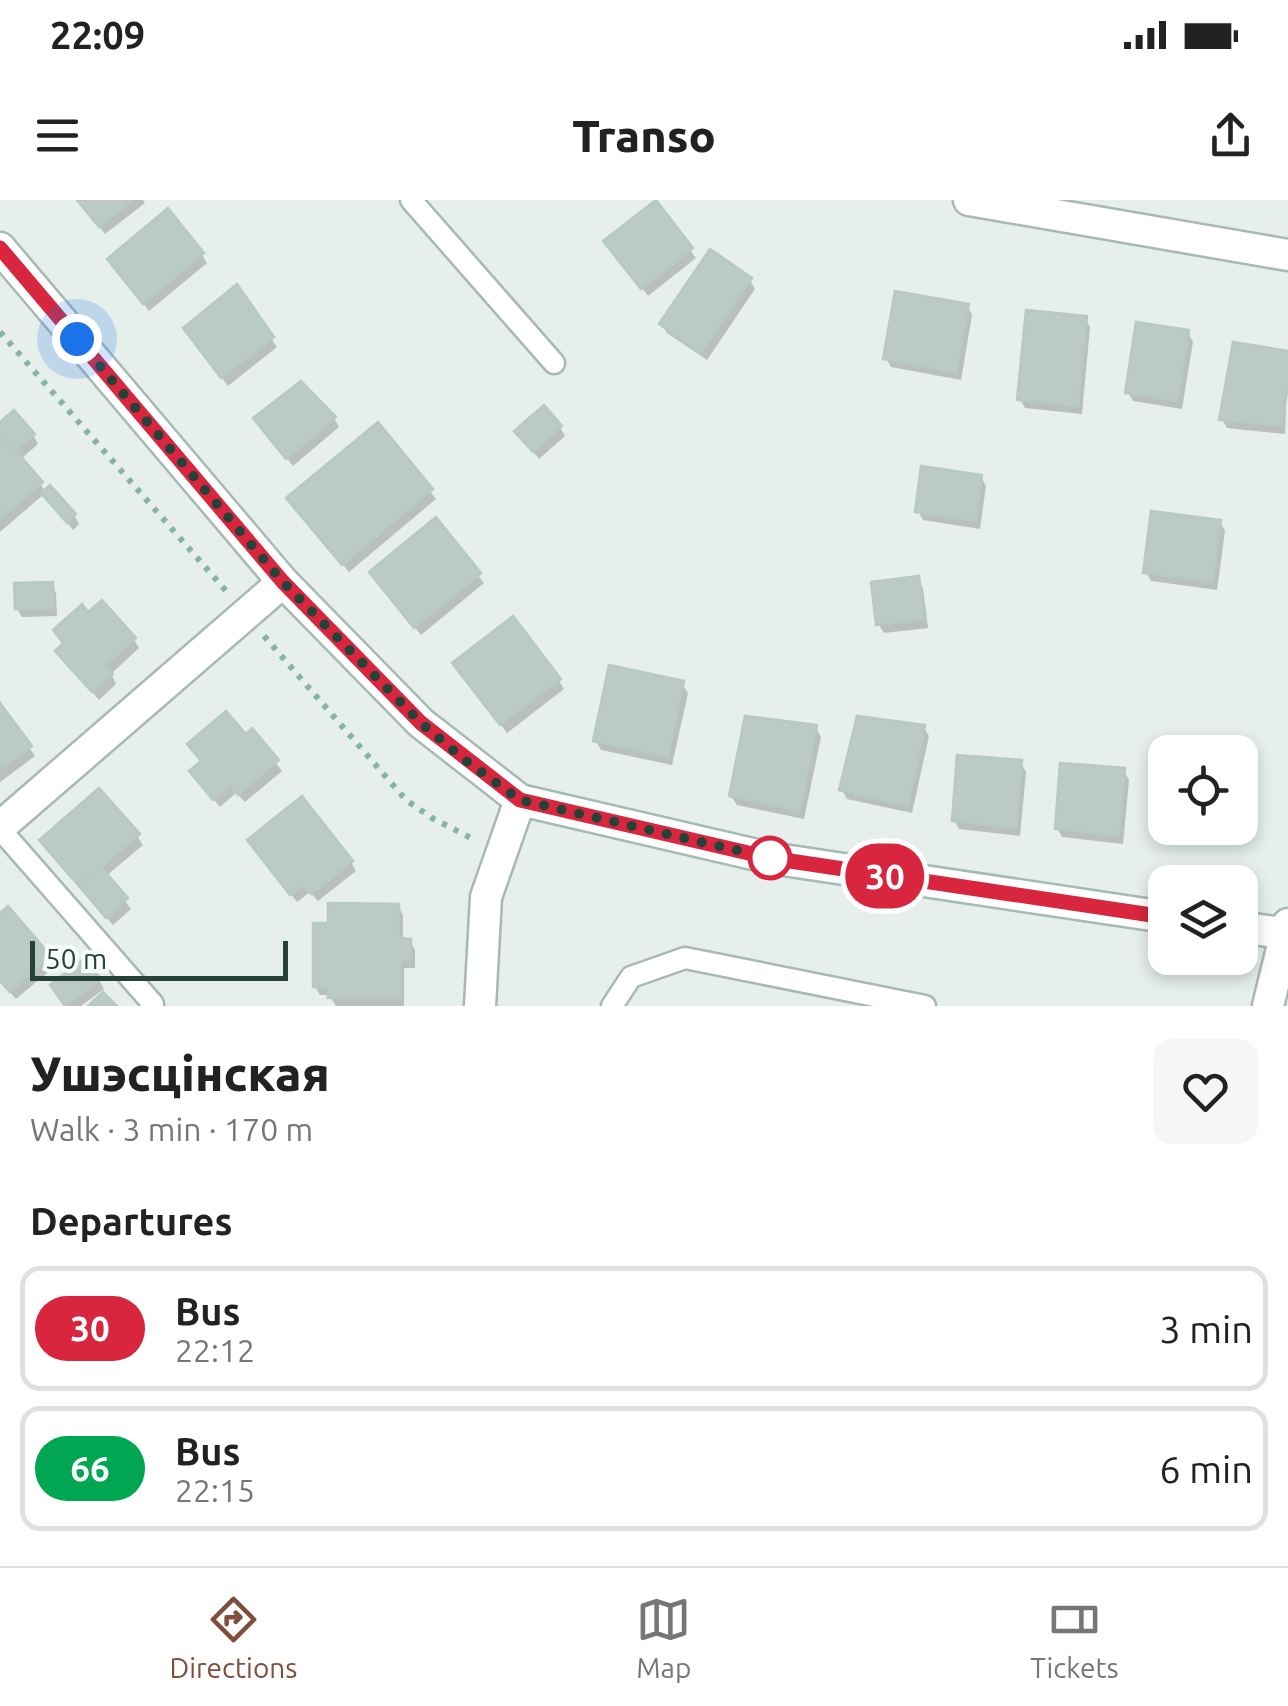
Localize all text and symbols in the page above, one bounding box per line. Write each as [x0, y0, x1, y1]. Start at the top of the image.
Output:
text: 22:09 [50, 14, 145, 56]
icon: menu [30, 108, 85, 163]
icon: share [1203, 108, 1258, 163]
text: Transo [572, 110, 716, 161]
your location [52, 314, 102, 364]
map controls [1148, 735, 1258, 975]
button: locate [1148, 735, 1258, 845]
unlabelled marker [749, 837, 791, 879]
line badge: 30 [840, 844, 930, 908]
text: 30 [865, 856, 905, 896]
button: layers [1148, 865, 1258, 975]
scale bar [30, 936, 288, 980]
text: 50 m [45, 943, 107, 974]
button: heart [1153, 1039, 1258, 1144]
text: Ушэсцінская [30, 1046, 330, 1100]
text: Walk · 3 min · 170 m [30, 1111, 313, 1147]
text: Departures [30, 1200, 232, 1242]
text: Bus [175, 1290, 240, 1332]
text: 30 [70, 1308, 110, 1348]
text: 3 min [1159, 1308, 1253, 1350]
text: 22:12 [175, 1332, 255, 1368]
text: Bus [175, 1430, 240, 1472]
text: 66 [70, 1448, 110, 1488]
text: 6 min [1159, 1448, 1253, 1490]
text: 22:15 [175, 1472, 255, 1508]
tab: Directions [169, 1592, 297, 1683]
tab: Map [636, 1592, 691, 1683]
tab: Tickets [1030, 1592, 1119, 1683]

